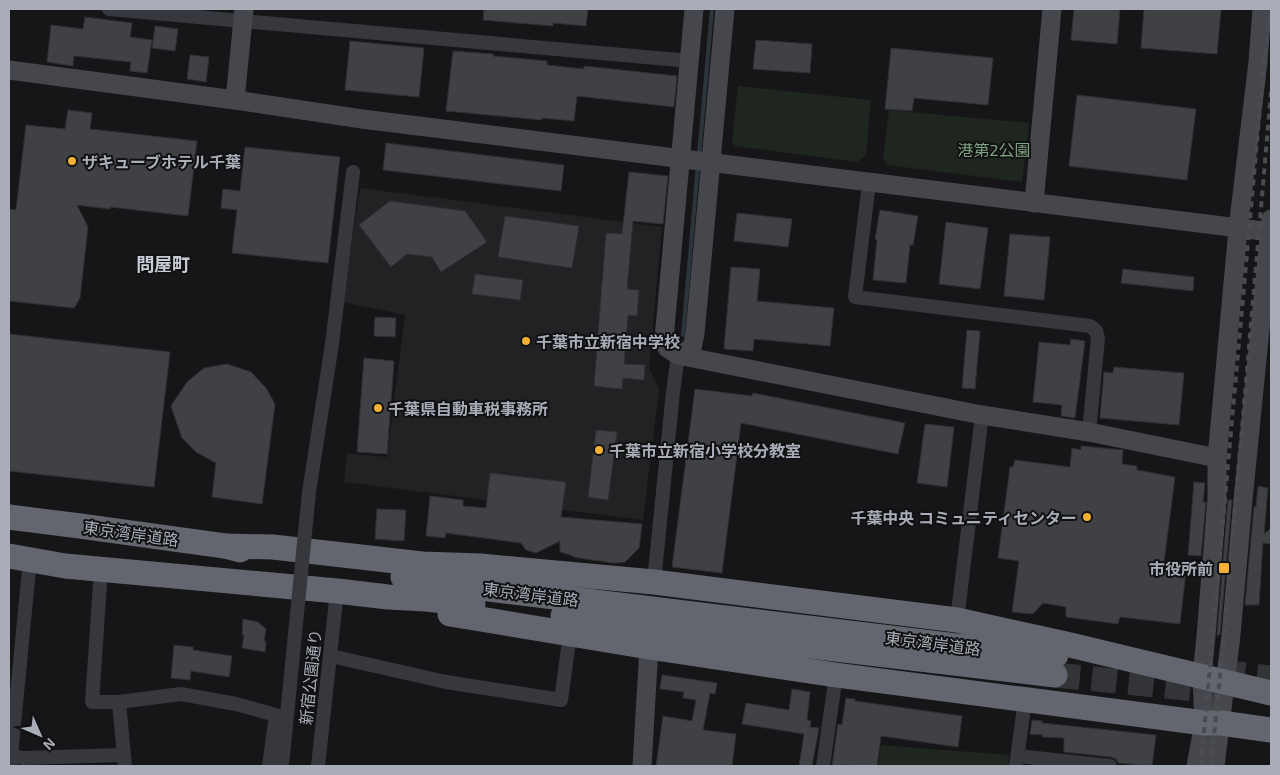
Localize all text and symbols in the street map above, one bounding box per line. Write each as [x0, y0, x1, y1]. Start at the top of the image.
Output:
park label: 港第2公園 [958, 140, 1031, 159]
place label: ザキューブホテル千葉 [82, 152, 241, 171]
marker: ザキューブホテル千葉 [66, 155, 78, 167]
district label: 問屋町 [136, 253, 190, 275]
place label: 千葉市立新宿中学校 [536, 332, 680, 351]
marker: 千葉市立新宿中学校 [520, 335, 532, 347]
place label: 千葉県自動車税事務所 [388, 399, 548, 418]
marker: 千葉県自動車税事務所 [372, 402, 384, 414]
place label: 千葉市立新宿小学校分教室 [609, 441, 801, 460]
marker: 千葉市立新宿小学校分教室 [593, 444, 605, 456]
place label: 千葉中央 コミュニティセンター [851, 508, 1077, 527]
marker: 千葉中央 コミュニティセンター [1081, 511, 1093, 523]
street label: 東京湾岸道路 [82, 517, 180, 549]
place label: 市役所前 [1149, 559, 1213, 578]
marker: 市役所前 [1217, 561, 1231, 575]
street label: 東京湾岸道路 [482, 579, 580, 609]
street label: 新宿公園通り [296, 628, 324, 726]
street label: 東京湾岸道路 [884, 628, 982, 658]
north arrow [15, 710, 65, 760]
text: N [40, 735, 59, 754]

